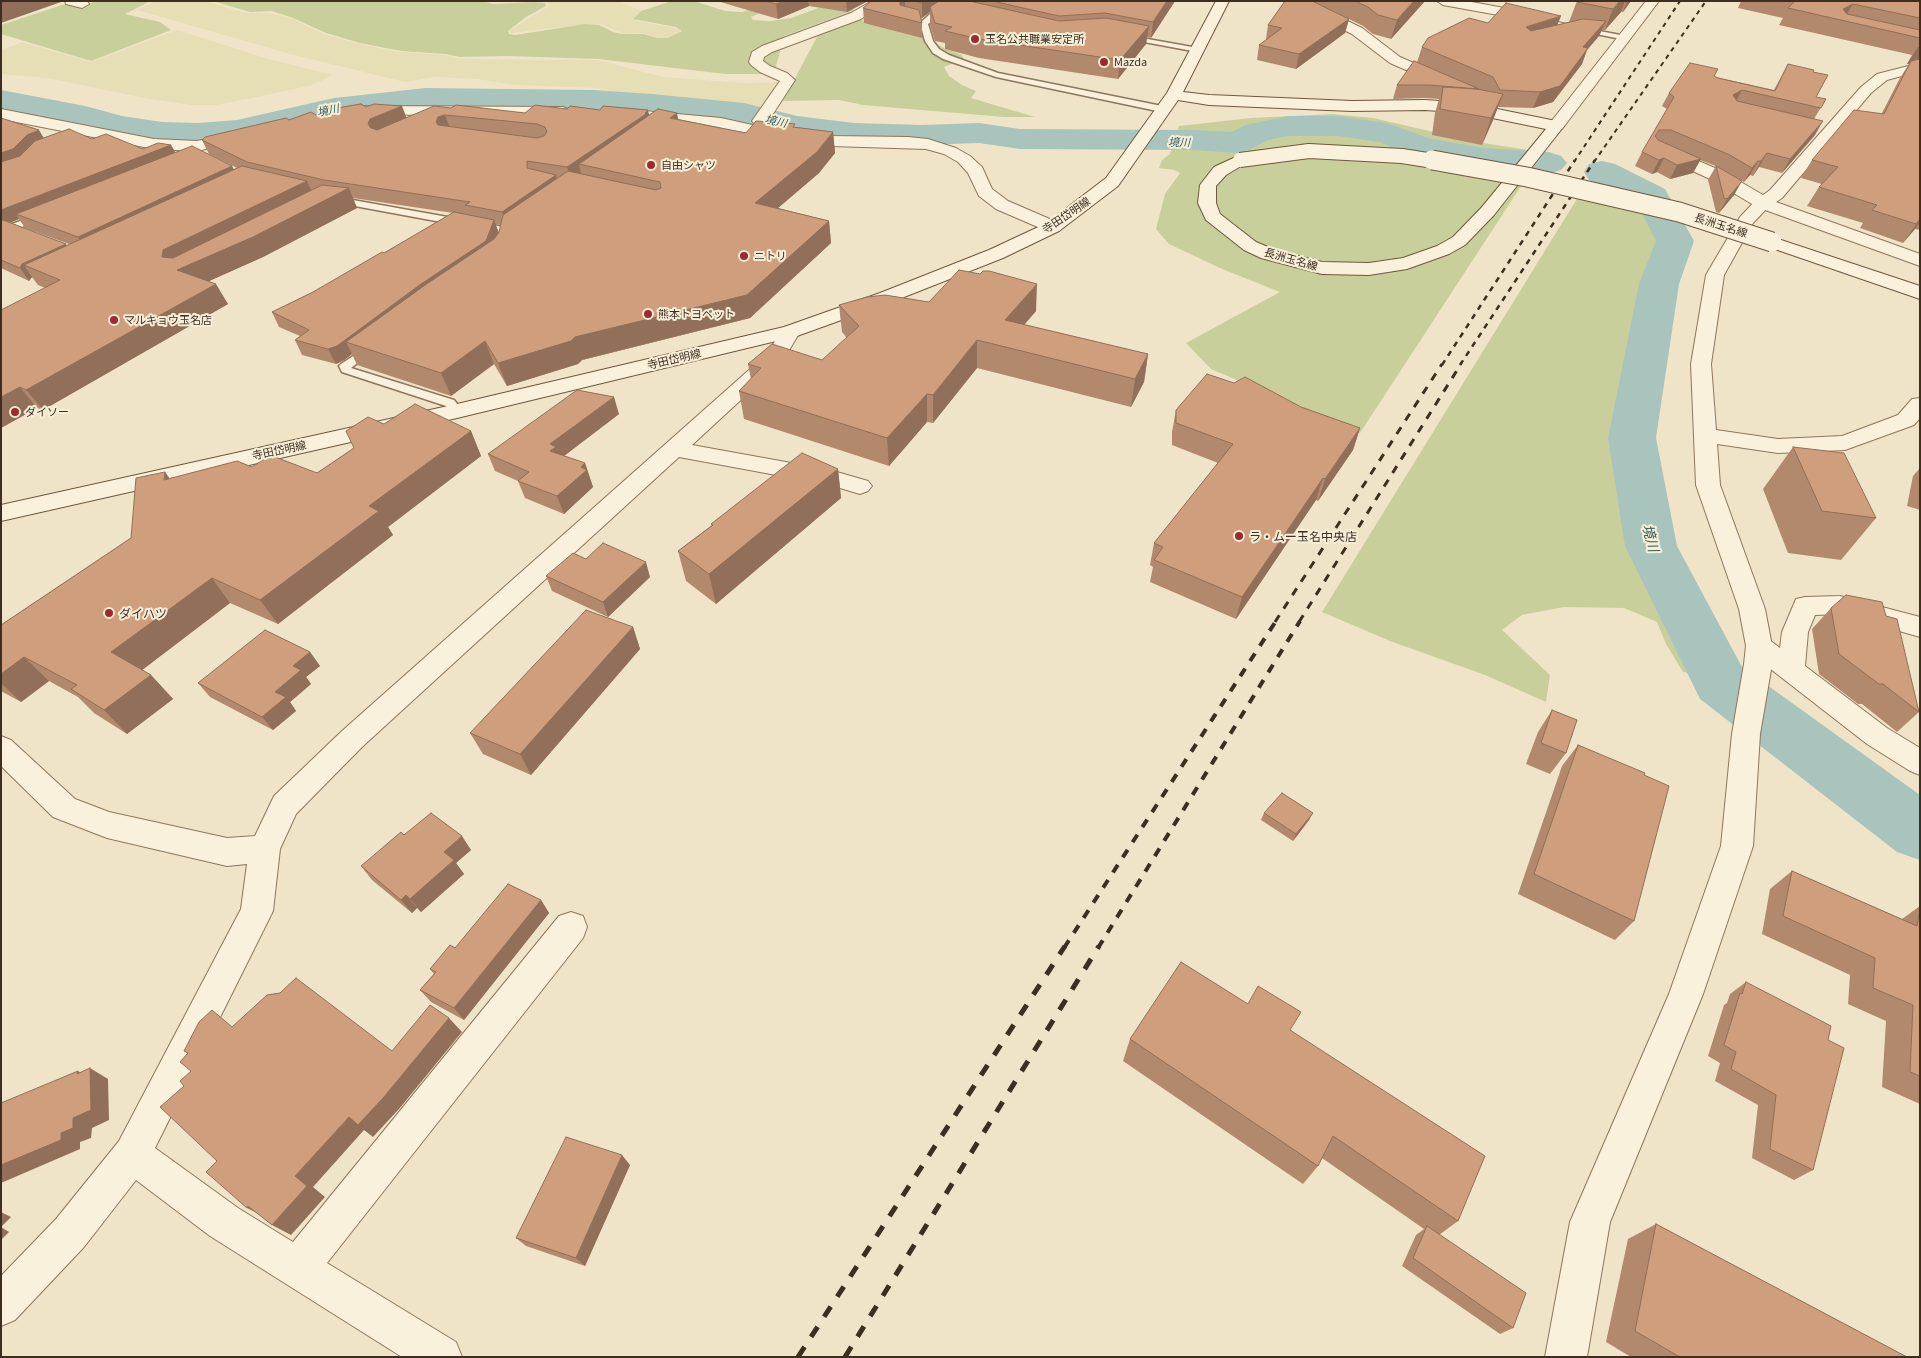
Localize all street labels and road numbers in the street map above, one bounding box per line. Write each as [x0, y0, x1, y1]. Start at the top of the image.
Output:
street label: 寺田岱明線 [1040, 194, 1092, 236]
street label: 長洲玉名線 [1693, 210, 1749, 240]
street label: 長洲玉名線 [1263, 245, 1319, 273]
street label: 寺田岱明線 [646, 346, 702, 372]
street label: 寺田岱明線 [251, 438, 307, 462]

